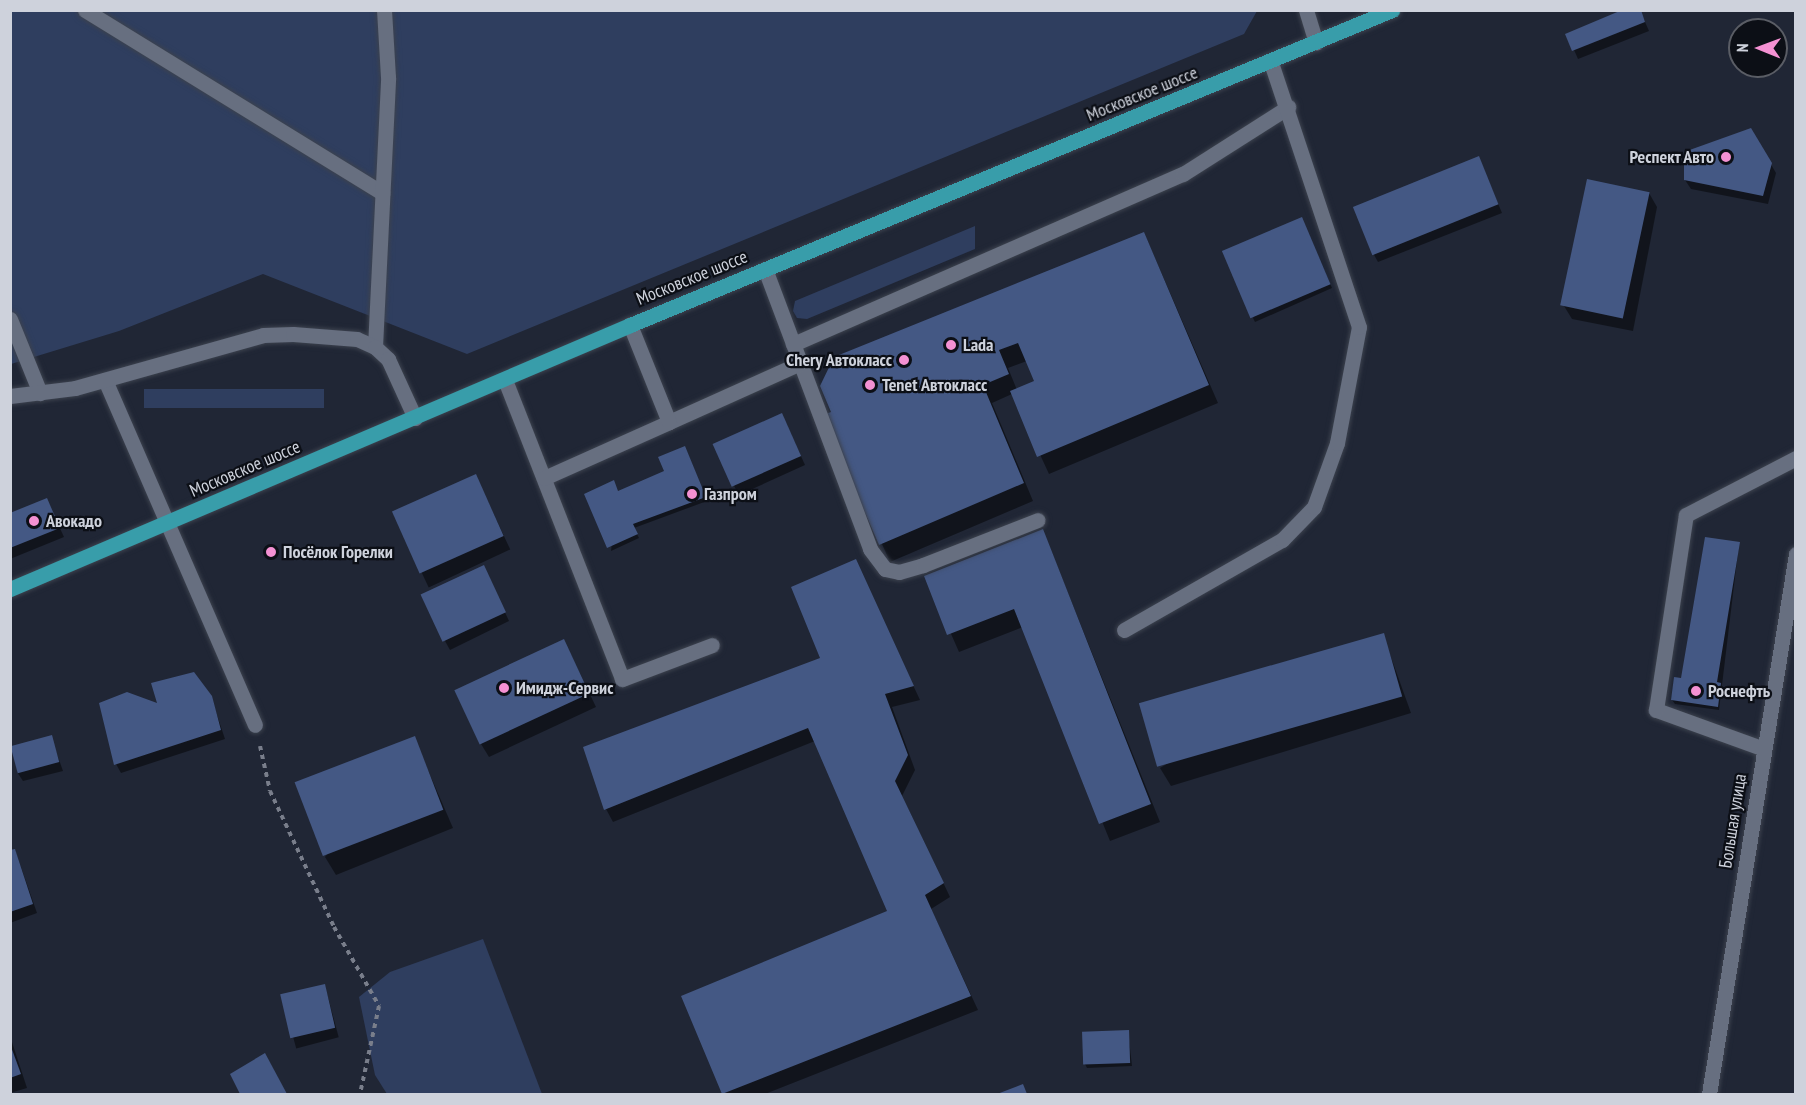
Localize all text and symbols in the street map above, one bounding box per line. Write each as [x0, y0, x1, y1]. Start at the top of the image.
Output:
north arrow [1728, 18, 1788, 78]
text: N [1732, 43, 1752, 52]
street label: Московское шоссе [1083, 62, 1201, 126]
place label: Респект Авто [1628, 146, 1714, 168]
marker: Респект Авто [1719, 150, 1733, 164]
street label: Московское шоссе [633, 246, 751, 310]
place label: Lada [963, 334, 994, 356]
marker: Lada [944, 338, 958, 352]
place label: Chery Автокласс [786, 349, 892, 371]
marker: Chery Автокласс [897, 353, 911, 367]
place label: Tenet Автокласс [882, 374, 987, 396]
marker: Tenet Автокласс [863, 378, 877, 392]
street label: Московское шоссе [187, 436, 303, 502]
place label: Газпром [704, 483, 757, 505]
marker: Газпром [685, 487, 699, 501]
place label: Авокадо [46, 510, 102, 532]
marker: Авокадо [27, 514, 41, 528]
place label: Посёлок Горелки [283, 541, 393, 563]
marker: Посёлок Горелки [264, 545, 278, 559]
place label: Имидж-Сервис [516, 677, 614, 699]
place label: Роснефть [1708, 680, 1770, 702]
marker: Имидж-Сервис [497, 681, 511, 695]
marker: Роснефть [1689, 684, 1703, 698]
street label: Большая улица [1715, 772, 1751, 870]

